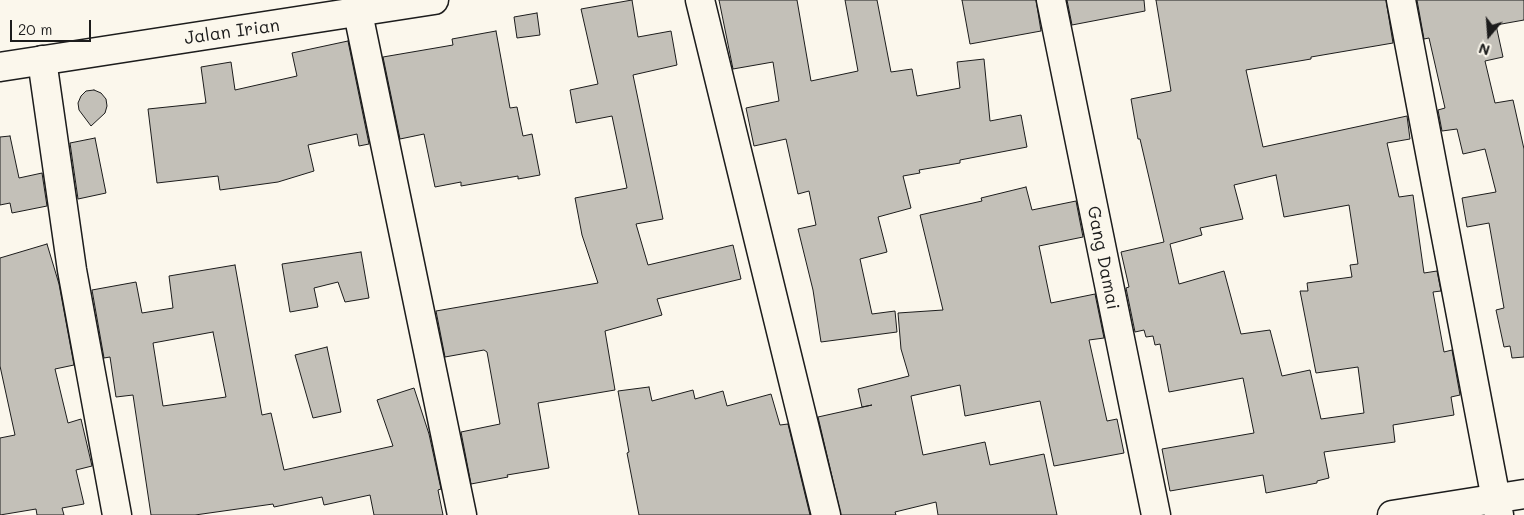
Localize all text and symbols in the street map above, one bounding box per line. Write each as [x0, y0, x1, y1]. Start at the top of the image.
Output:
scale bar [12, 10, 94, 42]
north arrow [1464, 10, 1514, 60]
street label: Jalan Irian [183, 15, 281, 49]
text: 20 m [18, 19, 52, 39]
text: N [1476, 39, 1492, 60]
street label: Gang Damai [1082, 204, 1124, 312]

